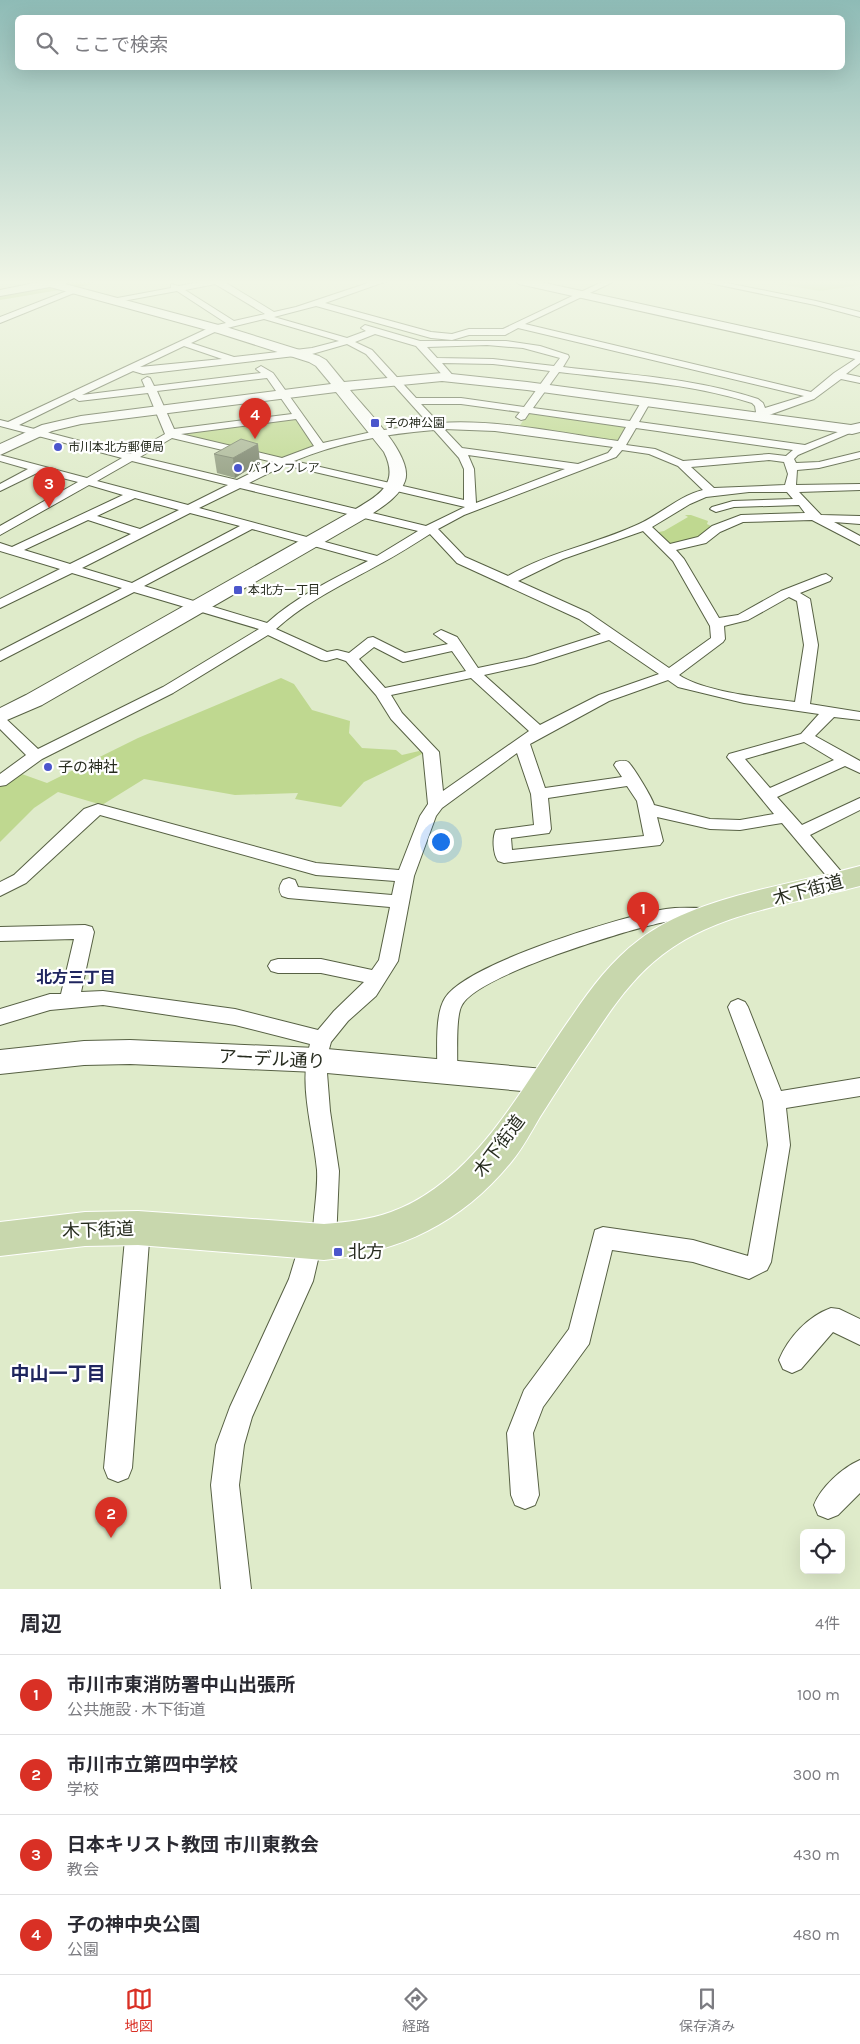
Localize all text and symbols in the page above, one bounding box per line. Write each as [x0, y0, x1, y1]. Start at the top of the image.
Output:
search box [15, 15, 845, 70]
icon: search [33, 29, 61, 57]
text: ここで検索 [73, 34, 168, 56]
pin: 4 [239, 398, 271, 439]
place label: 子の神公園 [385, 416, 445, 430]
marker: 子の神公園 [369, 417, 381, 429]
place label: 市川本北方郵便局 [68, 440, 164, 454]
marker: 市川本北方郵便局 [52, 441, 64, 453]
place label: パインフレア [248, 461, 320, 475]
marker: パインフレア [232, 462, 244, 474]
pin: 3 [33, 467, 65, 508]
place label: 本北方一丁目 [248, 583, 320, 597]
marker: 本北方一丁目 [232, 584, 244, 596]
place label: 子の神社 [58, 758, 118, 776]
marker: 子の神社 [42, 761, 54, 773]
your location [428, 829, 454, 855]
street label: 木下街道 [770, 870, 846, 910]
pin: 1 [627, 892, 659, 933]
district label: 北方三丁目 [36, 968, 116, 987]
street label: アーデル通り [218, 1045, 326, 1073]
street label: 木下街道 [469, 1111, 529, 1181]
street label: 木下街道 [62, 1218, 134, 1242]
place label: 北方 [348, 1241, 384, 1263]
marker: 北方 [332, 1246, 344, 1258]
district label: 中山一丁目 [10, 1363, 106, 1385]
pin: 2 [95, 1497, 127, 1538]
map controls [800, 1529, 845, 1574]
button: locate [800, 1529, 845, 1574]
text: 周辺 [20, 1612, 62, 1636]
text: 4件 [815, 1614, 840, 1633]
text: 市川市東消防署中山出張所 [67, 1674, 295, 1696]
text: 1 [33, 1685, 39, 1704]
text: 100 m [797, 1685, 840, 1704]
text: 公共施設 · 木下街道 [67, 1700, 205, 1719]
text: 市川市立第四中学校 [67, 1754, 238, 1776]
text: 2 [31, 1765, 41, 1784]
text: 300 m [793, 1765, 840, 1784]
text: 学校 [67, 1780, 99, 1799]
text: 日本キリスト教団 市川東教会 [67, 1834, 319, 1856]
text: 3 [31, 1845, 41, 1864]
text: 430 m [793, 1845, 840, 1864]
text: 教会 [67, 1860, 99, 1879]
text: 子の神中央公園 [67, 1914, 200, 1936]
text: 4 [31, 1925, 41, 1944]
text: 480 m [793, 1925, 840, 1944]
text: 公園 [67, 1940, 99, 1959]
tab: 地図 [125, 1985, 153, 2035]
tab: 経路 [402, 1985, 430, 2035]
tab: 保存済み [679, 1985, 735, 2035]

